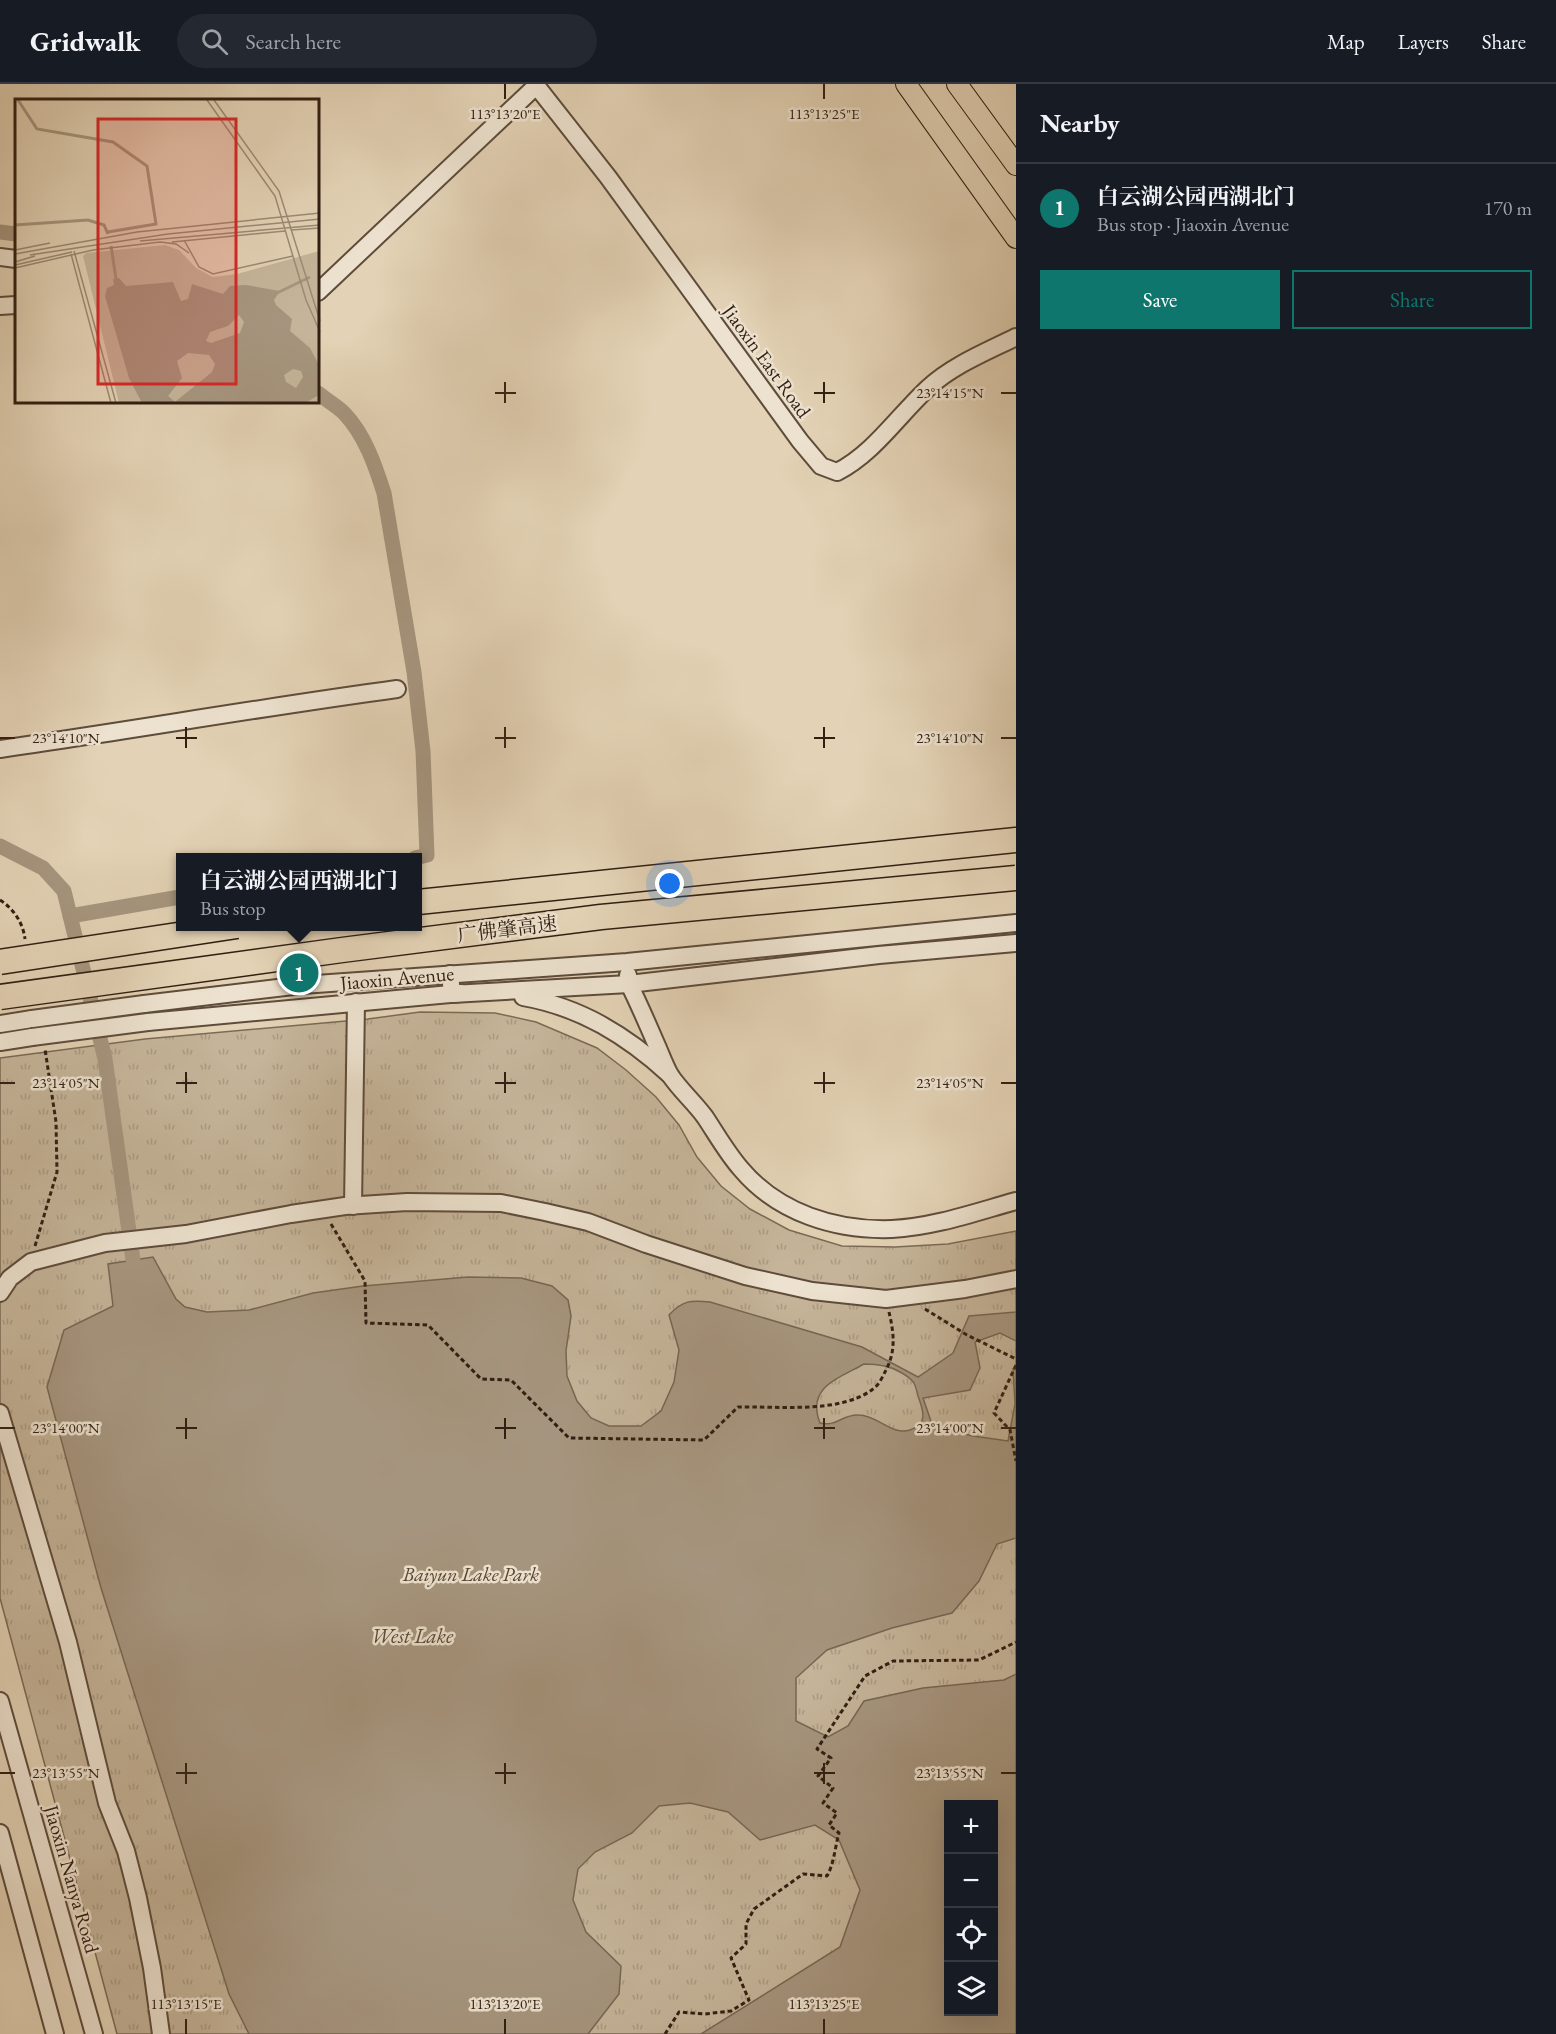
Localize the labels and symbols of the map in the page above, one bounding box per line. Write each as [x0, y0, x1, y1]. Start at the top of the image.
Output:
inset map [15, 99, 320, 404]
text: 113°13'20"E [469, 104, 541, 123]
text: 113°13'25"E [788, 104, 860, 123]
street label: Jiaoxin East Road [716, 297, 818, 424]
text: 23°14'15"N [916, 383, 984, 402]
text: 23°14'10"N [32, 728, 100, 747]
text: 23°14'10"N [916, 728, 984, 747]
your location [655, 869, 684, 898]
street label: 广佛肇高速 [456, 910, 558, 948]
pin: 1 [280, 950, 318, 996]
street label: Jiaoxin Avenue [337, 960, 455, 996]
text: 23°14'05"N [32, 1073, 100, 1092]
text: 23°14'05"N [916, 1073, 984, 1092]
text: 23°14'00"N [32, 1418, 100, 1437]
text: 23°14'00"N [916, 1418, 984, 1437]
park label: Baiyun Lake Park [402, 1561, 539, 1587]
water label: West Lake [371, 1622, 454, 1649]
text: 23°13'55"N [32, 1763, 100, 1782]
text: 23°13'55"N [916, 1763, 984, 1782]
street label: Jiaoxin Nanya Road [38, 1800, 106, 1957]
text: 113°13'15"E [150, 1994, 222, 2013]
text: 113°13'20"E [469, 1994, 541, 2013]
text: 113°13'25"E [788, 1994, 860, 2013]

